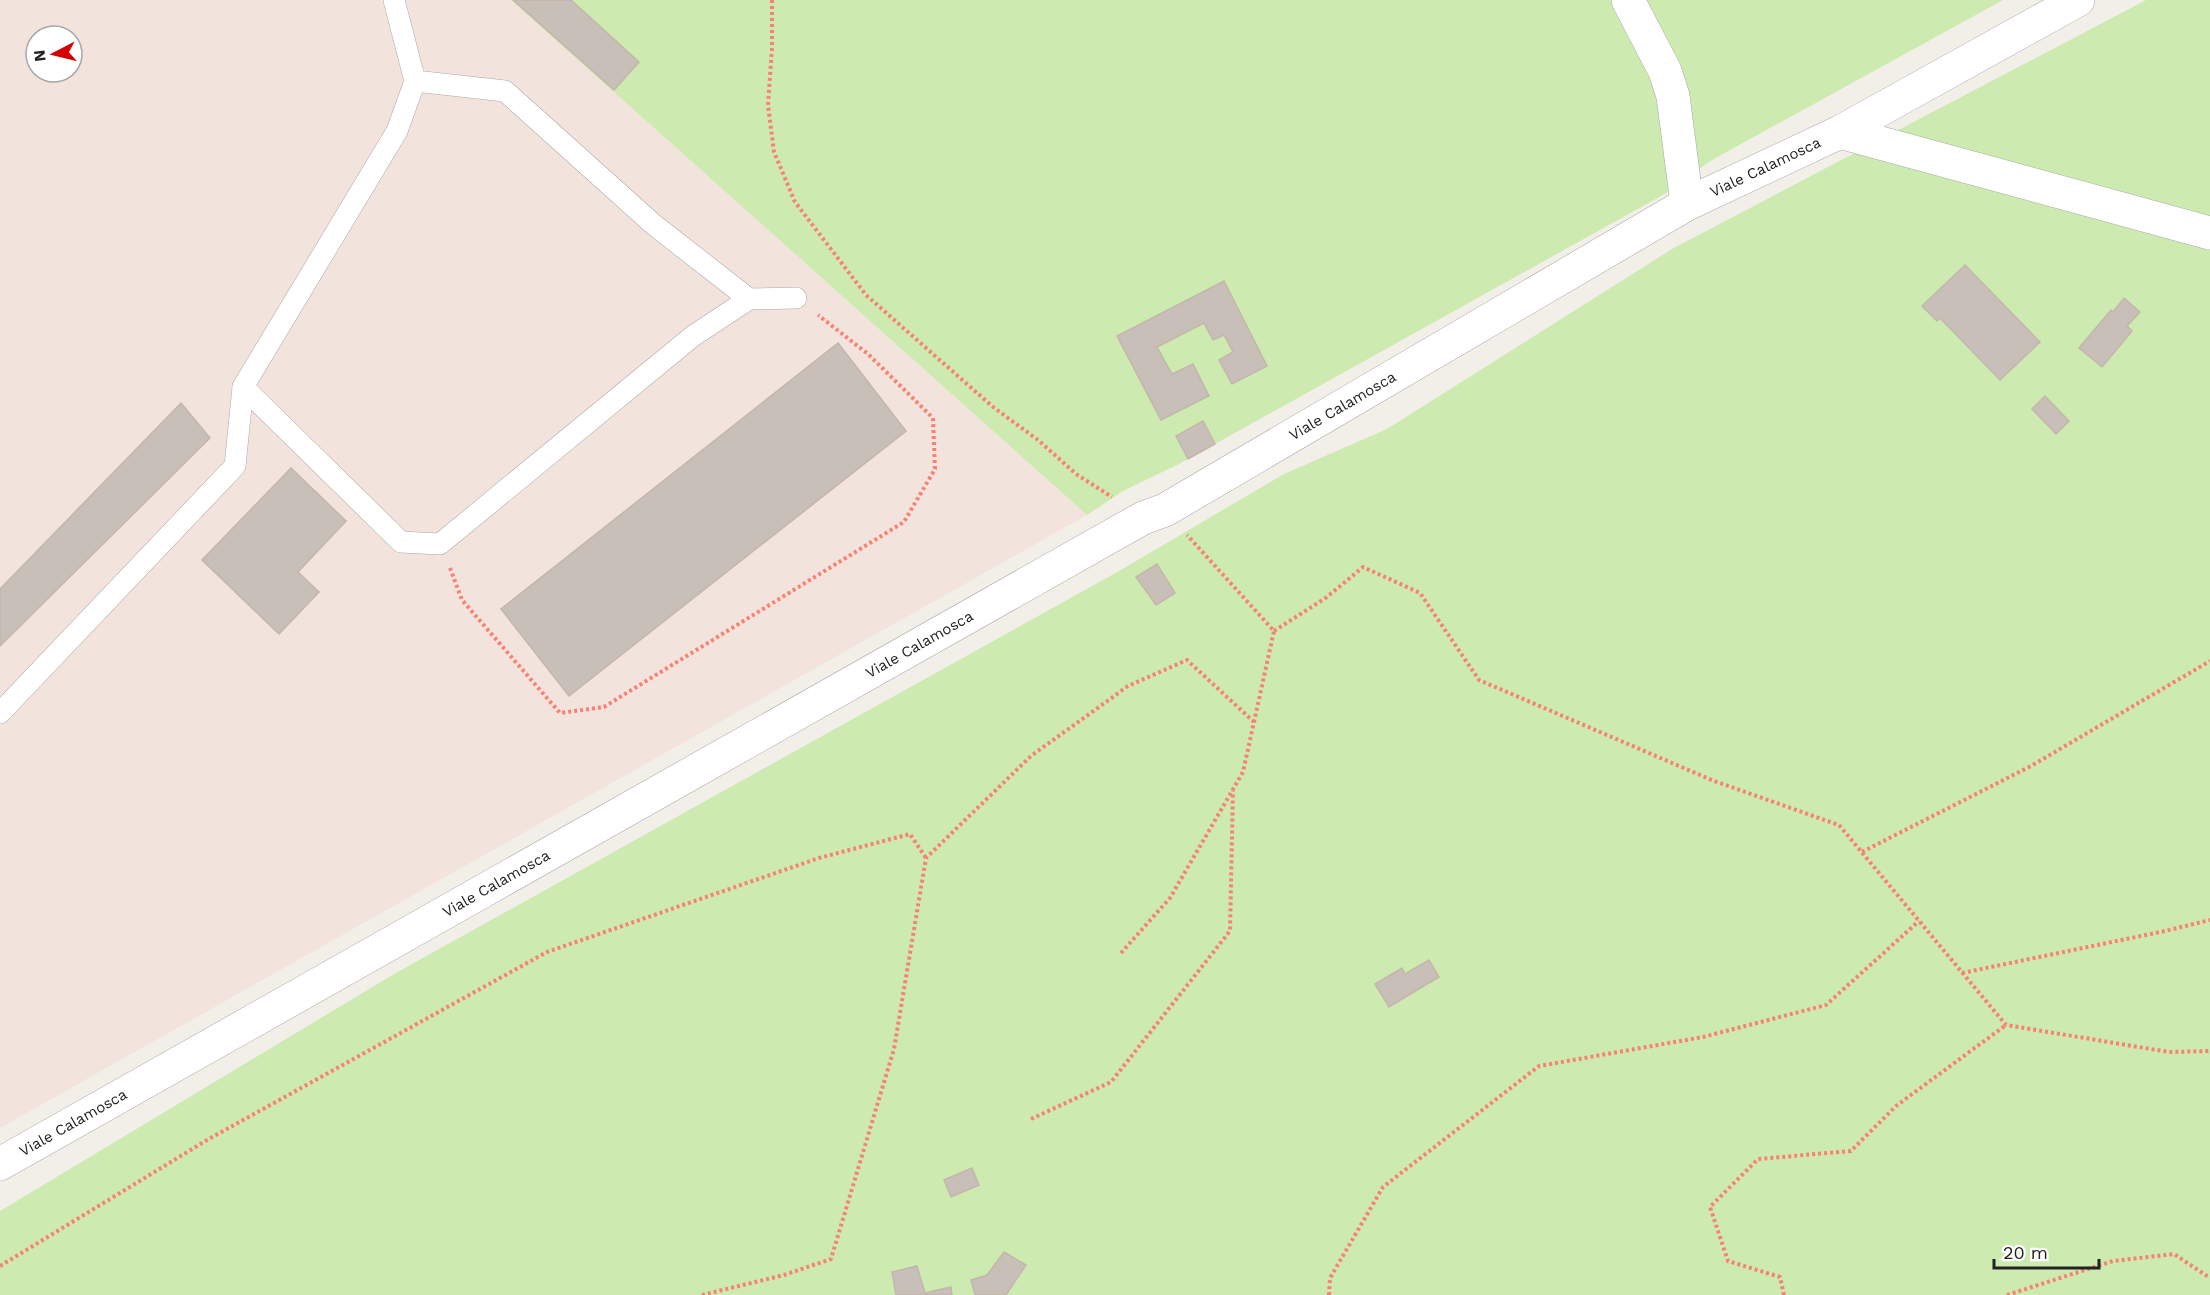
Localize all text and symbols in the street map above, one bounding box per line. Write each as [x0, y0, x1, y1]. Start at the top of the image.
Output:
north arrow [24, 24, 84, 84]
text: N [29, 49, 50, 63]
street label: Viale Calamosca [1707, 133, 1824, 201]
street label: Viale Calamosca [1286, 367, 1399, 444]
street label: Viale Calamosca [862, 607, 977, 682]
street label: Viale Calamosca [439, 846, 554, 921]
street label: Viale Calamosca [16, 1085, 130, 1160]
scale bar [1994, 1232, 2099, 1270]
text: 20 m [2003, 1242, 2048, 1263]

